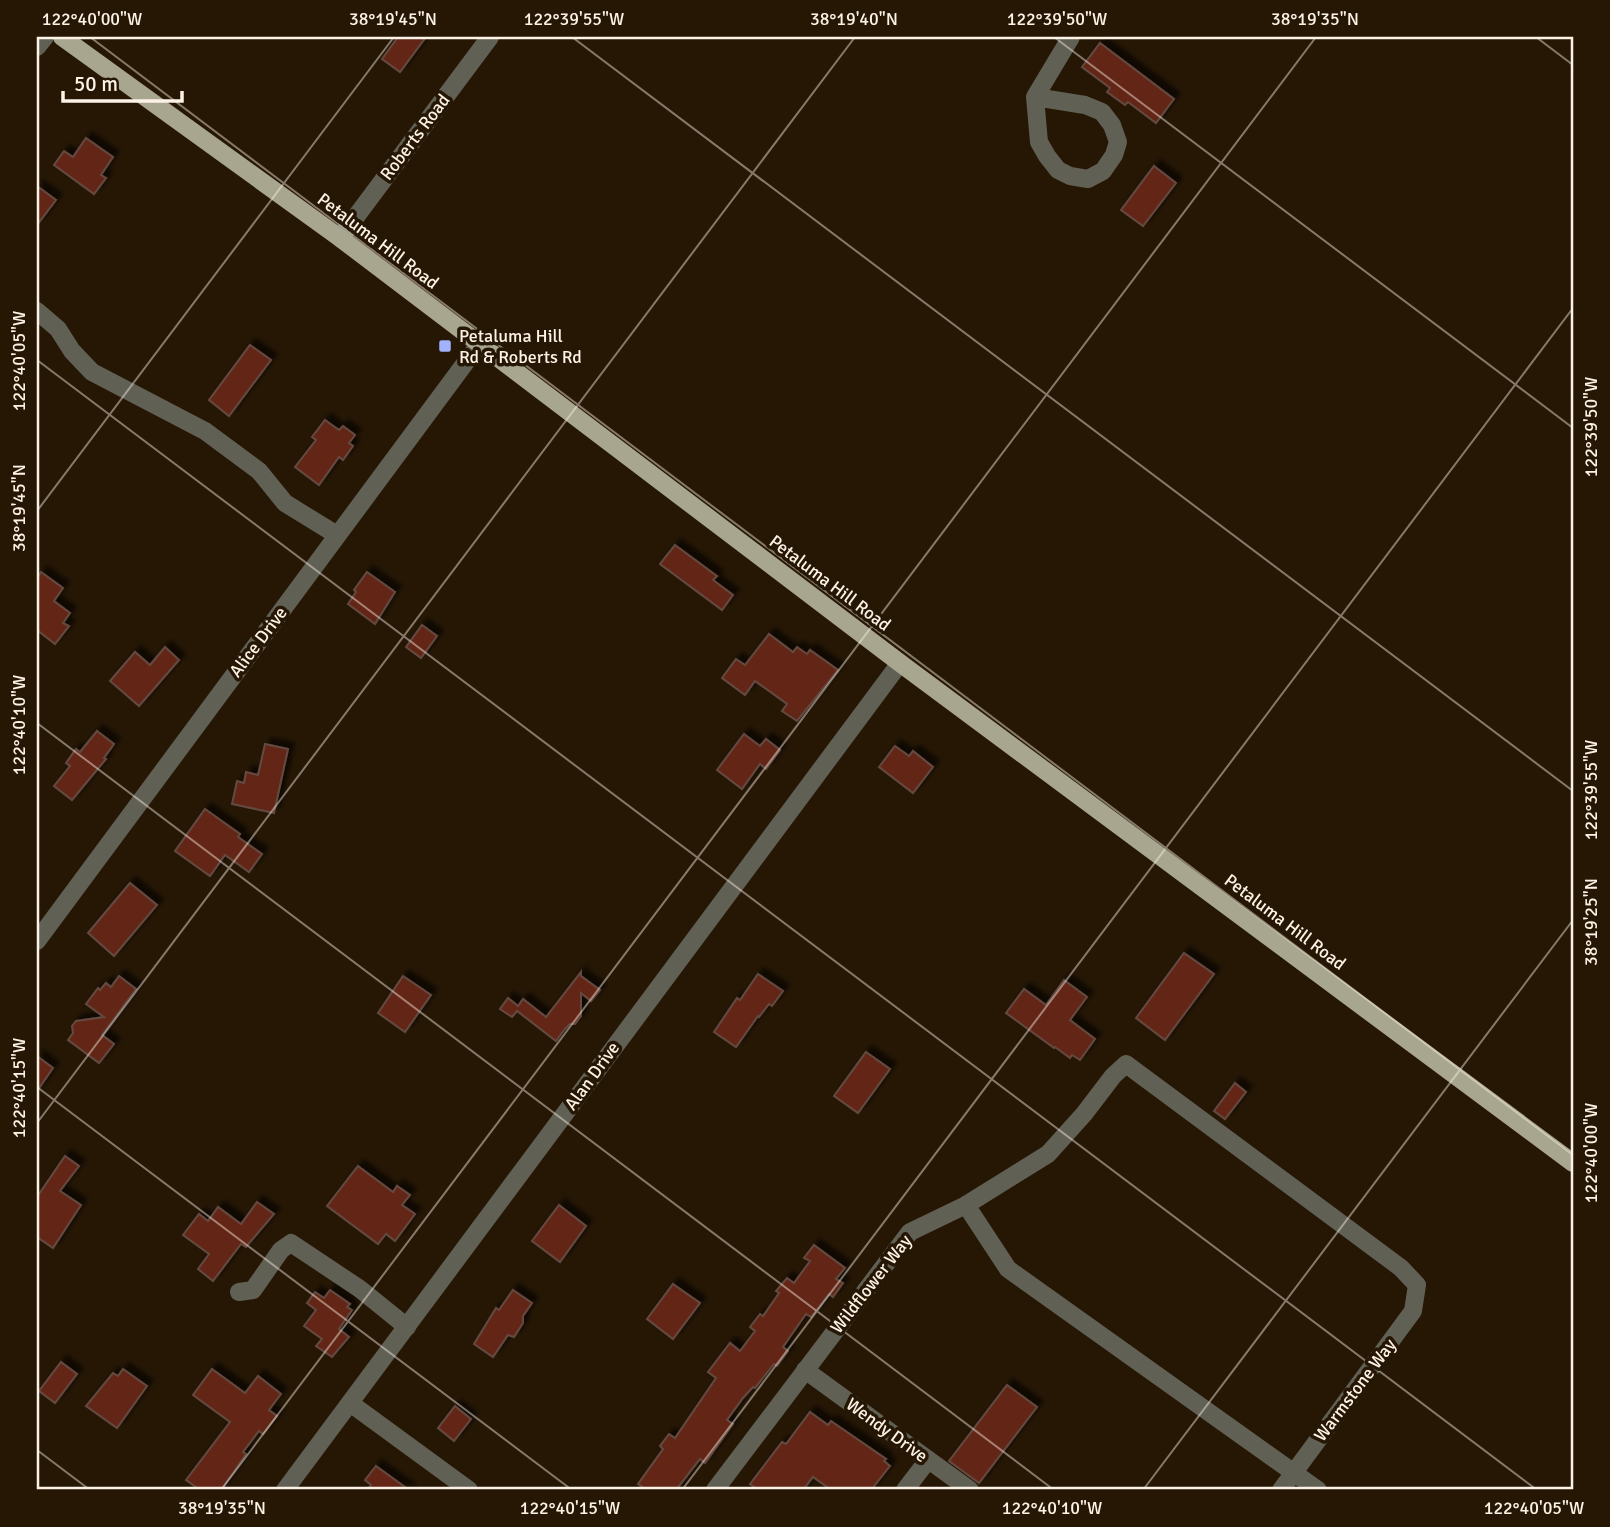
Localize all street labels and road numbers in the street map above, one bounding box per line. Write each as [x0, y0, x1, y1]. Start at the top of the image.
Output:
street label: Roberts Road [375, 90, 455, 184]
street label: Petaluma Hill Road [313, 188, 443, 294]
street label: Petaluma Hill Road [765, 530, 895, 636]
street label: Alice Drive [224, 602, 292, 682]
street label: Petaluma Hill Road [1220, 869, 1350, 975]
street label: Alan Drive [560, 1037, 624, 1115]
street label: Wildflower Way [826, 1230, 917, 1338]
street label: Warmstone Way [1309, 1334, 1401, 1446]
street label: Wendy Drive [842, 1393, 932, 1467]

